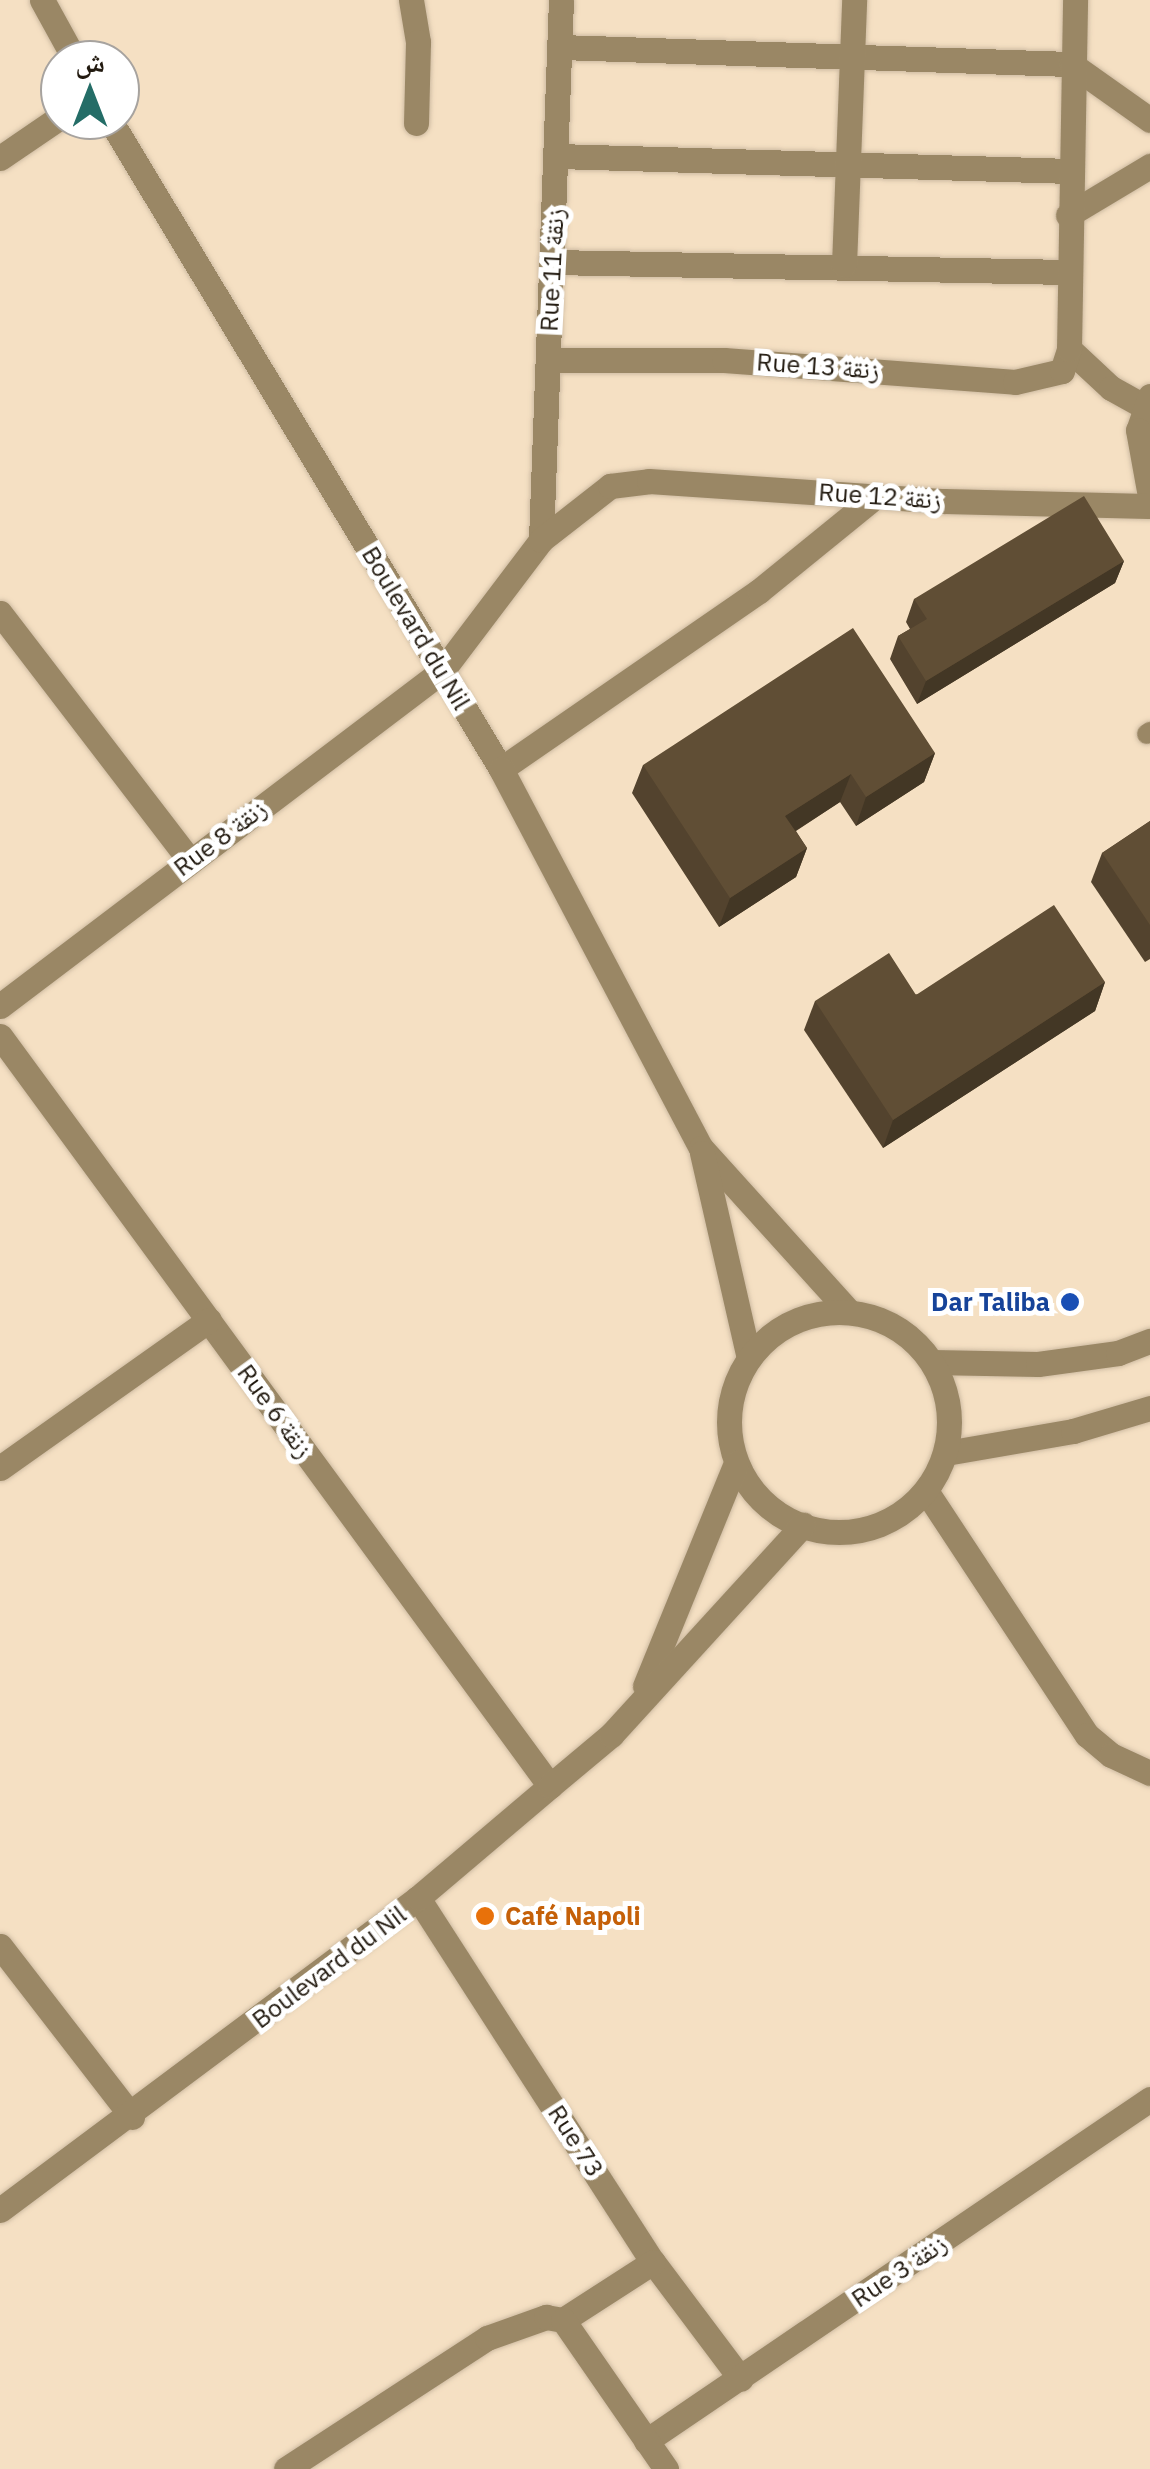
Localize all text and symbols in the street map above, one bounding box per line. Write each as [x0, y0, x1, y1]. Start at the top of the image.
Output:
north arrow [40, 40, 140, 140]
text: ش [75, 43, 105, 80]
street label: Rue 11 زنقة [534, 208, 570, 332]
street label: Rue 13 زنقة [755, 347, 881, 385]
street label: Rue 12 زنقة [817, 477, 943, 515]
street label: Boulevard du Nil [355, 541, 477, 715]
street label: Rue 8 زنقة [168, 793, 272, 883]
place label: Dar Taliba [931, 1287, 1050, 1317]
marker: Dar Taliba [1059, 1291, 1081, 1313]
street label: Rue 6 زنقة [231, 1358, 319, 1464]
street label: Boulevard du Nil [246, 1899, 412, 2035]
place label: Café Napoli [505, 1901, 641, 1931]
marker: Café Napoli [474, 1905, 496, 1927]
street label: Rue 73 [542, 2099, 610, 2183]
street label: Rue 3 زنقة [846, 2228, 952, 2314]

